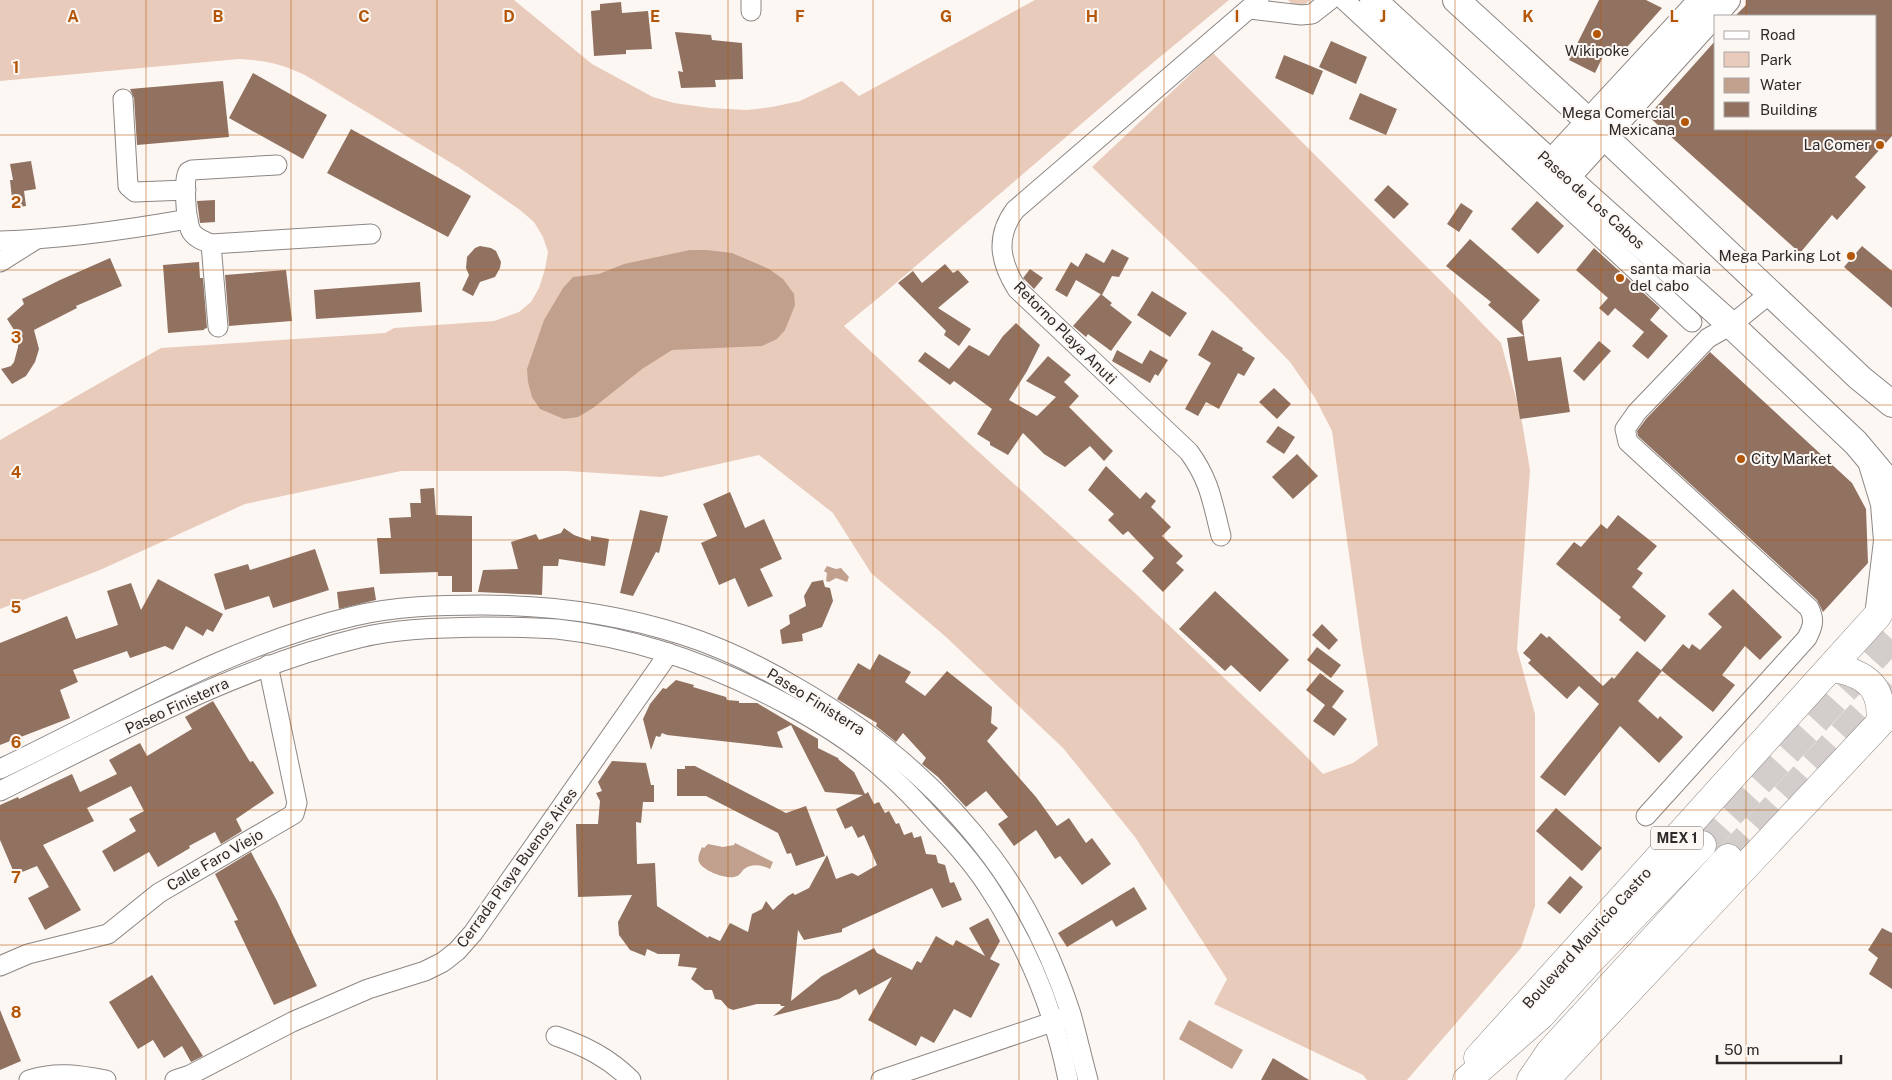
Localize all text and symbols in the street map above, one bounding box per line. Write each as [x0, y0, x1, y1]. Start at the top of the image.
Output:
text: A [67, 7, 79, 26]
text: B [213, 7, 224, 26]
text: C [358, 7, 370, 26]
text: D [503, 7, 515, 26]
text: E [650, 7, 660, 26]
text: F [795, 7, 805, 26]
text: G [940, 7, 952, 26]
text: H [1086, 7, 1098, 26]
text: I [1235, 7, 1239, 26]
text: J [1380, 7, 1386, 26]
text: K [1522, 7, 1534, 26]
text: L [1669, 7, 1679, 26]
legend [1714, 15, 1877, 130]
text: Road [1760, 26, 1796, 43]
marker: Wikipoke [1591, 28, 1603, 40]
place label: Wikipoke [1565, 42, 1629, 59]
text: Park [1760, 51, 1792, 68]
text: 1 [13, 58, 19, 77]
text: Water [1760, 76, 1802, 93]
text: Building [1760, 101, 1818, 118]
place label: Mega Comercial Mexicana [1562, 104, 1675, 138]
marker: Mega Comercial Mexicana [1679, 116, 1691, 128]
place label: La Comer [1804, 136, 1870, 153]
marker: La Comer [1874, 139, 1886, 151]
street label: Paseo de Los Cabos [1534, 147, 1648, 252]
text: 2 [11, 193, 21, 212]
place label: Mega Parking Lot [1719, 247, 1841, 264]
marker: Mega Parking Lot [1845, 250, 1857, 262]
place label: santa maria del cabo [1630, 260, 1711, 294]
marker: santa maria del cabo [1614, 272, 1626, 284]
street label: Retorno Playa Anuti [1011, 278, 1120, 387]
text: 3 [11, 328, 21, 347]
place label: City Market [1751, 450, 1832, 467]
marker: City Market [1735, 453, 1747, 465]
text: 4 [11, 463, 22, 482]
text: 5 [11, 598, 22, 617]
street label: Paseo Finisterra [764, 665, 868, 738]
street label: Paseo Finisterra [122, 674, 231, 737]
text: 6 [11, 733, 21, 752]
street label: Cerrada Playa Buenos Aires [453, 785, 580, 951]
street label: Calle Faro Viejo [164, 825, 266, 894]
road number: MEX 1 [1651, 826, 1703, 850]
street label: Boulevard Mauricio Castro [1519, 864, 1654, 1012]
text: 7 [11, 868, 21, 887]
text: 8 [11, 1003, 22, 1022]
scale bar [1717, 1032, 1841, 1064]
text: 50 m [1724, 1041, 1759, 1058]

